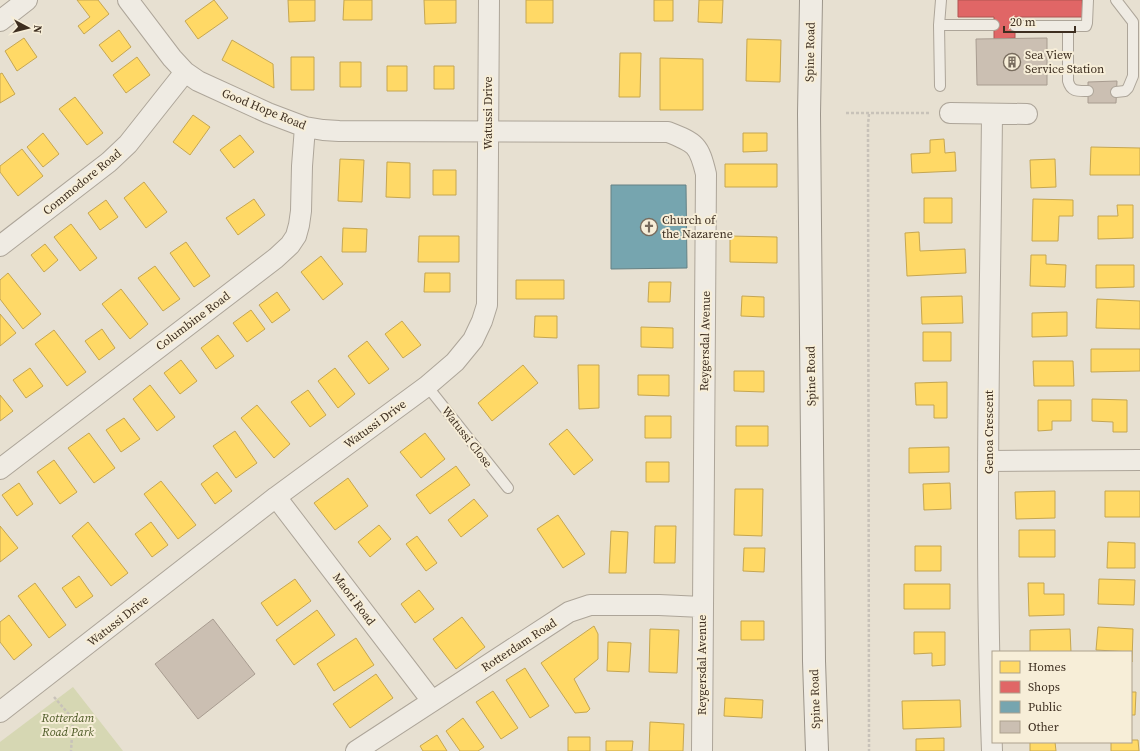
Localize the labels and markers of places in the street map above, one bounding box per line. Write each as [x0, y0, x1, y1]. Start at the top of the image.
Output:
place label: Sea View Service Station [1025, 47, 1104, 77]
building icon: Sea View Service Station [1002, 52, 1022, 72]
place label: Church of the Nazarene [662, 212, 733, 242]
church icon: Church of the Nazarene [639, 217, 659, 237]

